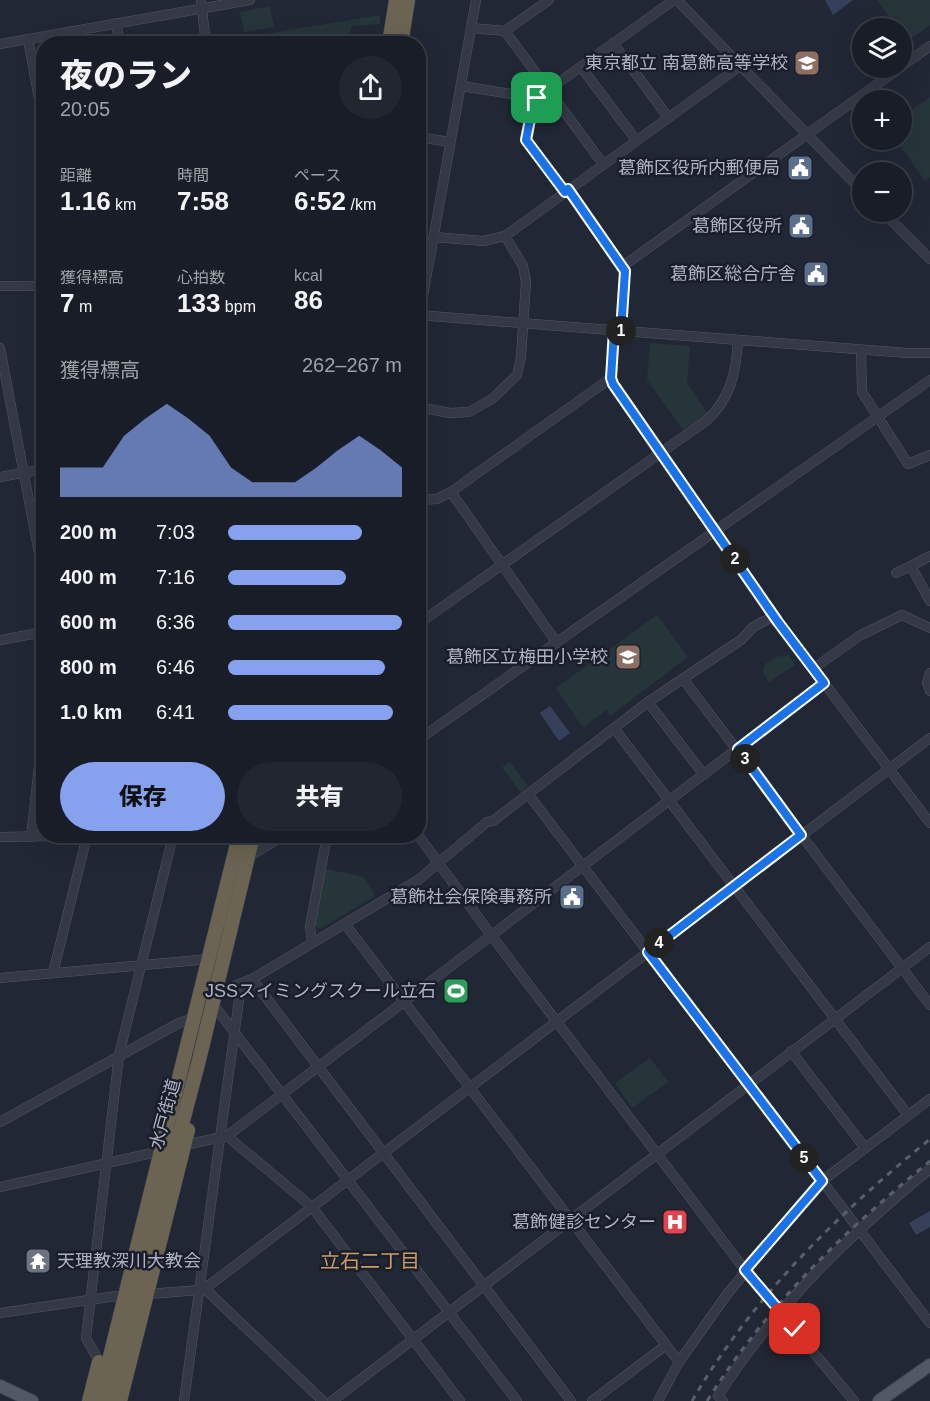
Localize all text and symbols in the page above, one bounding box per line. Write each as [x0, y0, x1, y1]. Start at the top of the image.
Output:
map controls [852, 18, 912, 222]
button: layers [852, 18, 912, 78]
school or university icon: 東京都立 南葛飾高等学校 [792, 48, 822, 78]
place label: 東京都立 南葛飾高等学校 [585, 53, 788, 73]
button: share [339, 56, 402, 119]
text: 夜のラン [60, 57, 192, 94]
pin [511, 72, 562, 123]
icon: arrive [520, 81, 553, 114]
button: + [852, 90, 912, 150]
text: 20:05 [60, 98, 110, 120]
public building icon: 葛飾区役所内郵便局 [785, 153, 815, 183]
place label: 葛飾区役所内郵便局 [618, 158, 780, 178]
button: − [852, 162, 912, 222]
text: 距離 [60, 167, 92, 184]
text: 時間 [177, 167, 209, 184]
text: ペース [294, 167, 341, 184]
text: 1.16 [60, 186, 111, 216]
text: 7:58 [177, 186, 229, 216]
text: 6:52 [294, 186, 346, 216]
text: km [111, 196, 136, 213]
text: /km [346, 196, 376, 213]
public building icon: 葛飾区役所 [786, 211, 816, 241]
place label: 葛飾区役所 [692, 216, 782, 236]
public building icon: 葛飾区総合庁舎 [801, 259, 831, 289]
place label: 葛飾区総合庁舎 [670, 264, 796, 284]
text: kcal [294, 267, 322, 284]
text: 獲得標高 [60, 269, 124, 286]
text: 心拍数 [177, 269, 225, 286]
text: 86 [294, 285, 323, 315]
text: 7 [60, 288, 74, 318]
text: 133 [177, 288, 220, 318]
text: m [74, 298, 92, 315]
text: bpm [220, 298, 256, 315]
pin: 1 [606, 316, 636, 346]
text: 1 [617, 322, 625, 339]
text: 262–267 m [302, 354, 402, 376]
text: 獲得標高 [60, 359, 140, 381]
text: 200 m [60, 521, 117, 543]
text: 7:03 [156, 521, 195, 543]
pin: 2 [720, 544, 750, 574]
text: 2 [731, 550, 739, 567]
text: 400 m [60, 566, 117, 588]
text: 7:16 [156, 566, 195, 588]
text: 600 m [60, 611, 117, 633]
text: 6:36 [156, 611, 195, 633]
school or university icon: 葛飾区立梅田小学校 [613, 642, 643, 672]
place label: 葛飾区立梅田小学校 [446, 647, 608, 667]
text: 800 m [60, 656, 117, 678]
text: 6:46 [156, 656, 195, 678]
text: 1.0 km [60, 701, 122, 723]
text: 6:41 [156, 701, 195, 723]
pin: 3 [730, 744, 760, 774]
text: 3 [741, 750, 749, 767]
button: 保存 [60, 762, 225, 831]
button: 共有 [237, 762, 402, 831]
public building icon: 葛飾社会保険事務所 [557, 882, 587, 912]
place label: 葛飾社会保険事務所 [390, 887, 552, 907]
pin: 4 [644, 928, 674, 958]
text: 4 [655, 934, 663, 951]
sports icon: JSSスイミングスクール立石 [441, 976, 471, 1006]
place label: JSSスイミングスクール立石 [205, 981, 436, 1001]
street label: 水戸街道 [146, 1077, 184, 1151]
pin: 5 [789, 1143, 819, 1173]
text: 5 [800, 1149, 808, 1166]
hospital icon: 葛飾健診センター [660, 1207, 690, 1237]
place label: 葛飾健診センター [512, 1212, 656, 1232]
temple icon: 天理教深川大教会 [23, 1246, 53, 1276]
district label: 立石二丁目 [320, 1250, 420, 1272]
place label: 天理教深川大教会 [57, 1251, 201, 1271]
pin [769, 1303, 820, 1354]
icon: check [778, 1312, 811, 1345]

